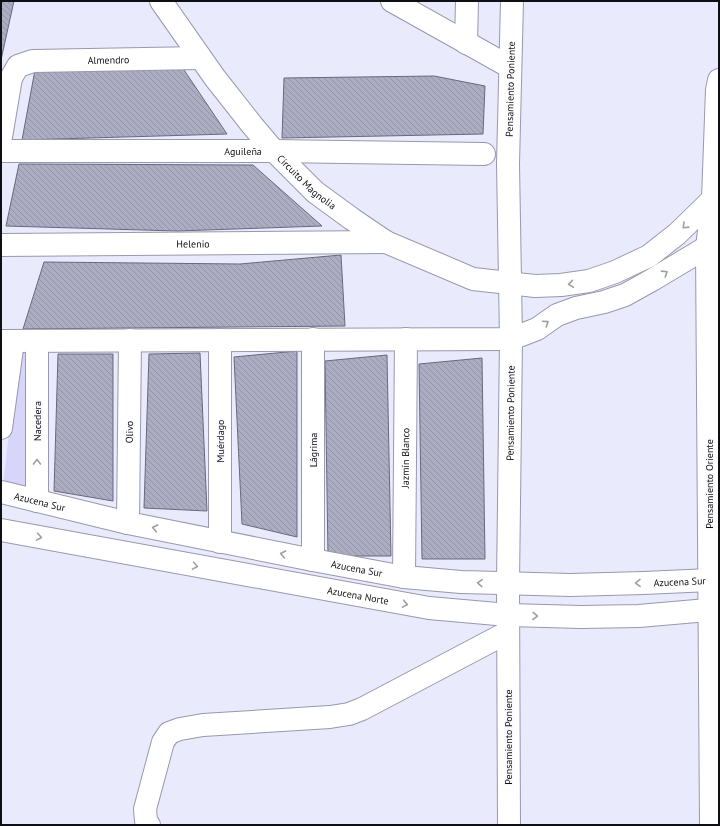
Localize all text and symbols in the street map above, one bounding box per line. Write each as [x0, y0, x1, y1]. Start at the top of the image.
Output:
street label: Pensamiento Poniente [503, 41, 518, 137]
street label: Almendro [88, 53, 129, 67]
street label: Aguileña [224, 145, 262, 158]
street label: Circuito Magnolia [274, 152, 339, 212]
one-way arrow [682, 221, 690, 229]
street label: Helenio [176, 237, 210, 251]
one-way arrow [661, 270, 668, 277]
one-way arrow [568, 279, 574, 288]
one-way arrow [542, 320, 549, 328]
street label: Pensamiento Poniente [504, 365, 518, 461]
street label: Nacedera [31, 401, 44, 441]
street label: Muérdago [214, 420, 227, 462]
street label: Olivo [123, 421, 136, 443]
street label: Jazmín Blanco [399, 428, 412, 489]
street label: Lágrima [307, 433, 320, 467]
street label: Pensamiento Oriente [703, 439, 716, 529]
one-way arrow [33, 459, 41, 465]
street label: Azucena Sur [13, 489, 67, 515]
one-way arrow [152, 525, 158, 533]
one-way arrow [36, 532, 42, 541]
one-way arrow [279, 551, 286, 559]
street label: Azucena Sur [330, 558, 384, 580]
one-way arrow [192, 561, 198, 569]
street label: Azucena Sur [653, 574, 707, 590]
one-way arrow [477, 578, 483, 587]
one-way arrow [635, 579, 641, 588]
street label: Azucena Norte [326, 584, 390, 608]
one-way arrow [402, 599, 408, 608]
one-way arrow [532, 612, 538, 620]
street label: Pensamiento Poniente [502, 689, 515, 785]

